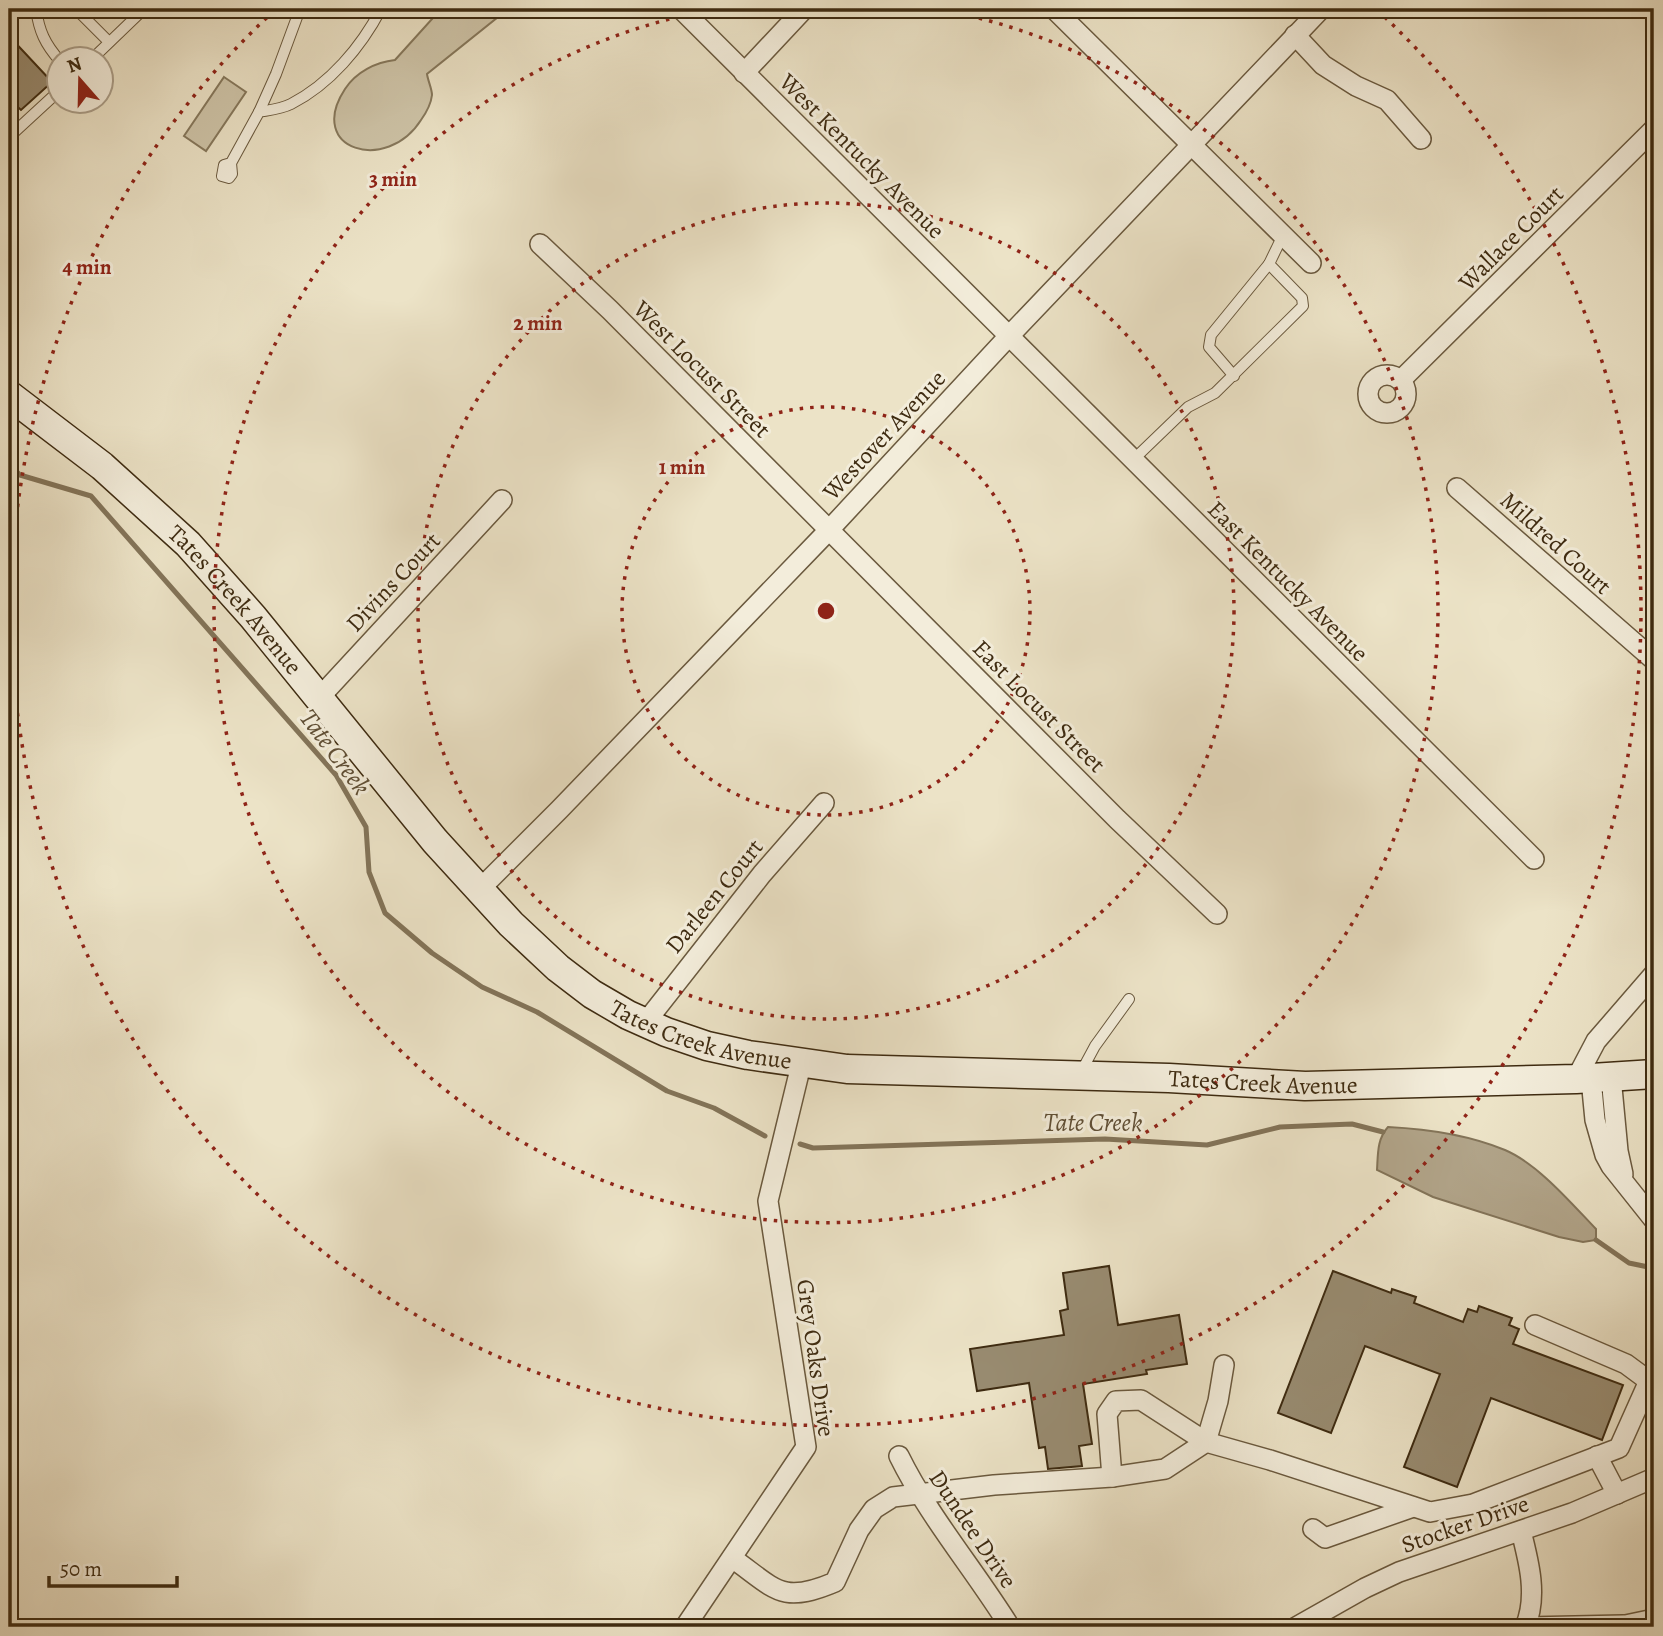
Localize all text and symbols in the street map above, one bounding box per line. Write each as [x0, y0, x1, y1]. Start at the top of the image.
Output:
north arrow [46, 46, 116, 116]
text: N [64, 50, 86, 80]
street label: West Kentucky Avenue [772, 66, 952, 246]
text: 3 min [369, 165, 417, 193]
street label: Wallace Court [1451, 178, 1571, 298]
text: 4 min [62, 253, 112, 281]
street label: West Locust Street [626, 293, 778, 445]
text: 2 min [513, 309, 563, 337]
street label: Westover Avenue [815, 363, 953, 508]
text: 1 min [659, 453, 706, 481]
street label: Mildred Court [1493, 484, 1619, 602]
street label: East Kentucky Avenue [1201, 494, 1375, 668]
street label: Tates Creek Avenue [161, 517, 309, 681]
street label: Divins Court [339, 525, 447, 639]
centre of rings [814, 599, 838, 623]
street label: East Locust Street [966, 633, 1113, 780]
water label: Tate Creek [291, 702, 379, 802]
street label: Darleen Court [658, 832, 770, 960]
street label: Tates Creek Avenue [604, 992, 794, 1077]
street label: Tates Creek Avenue [1167, 1062, 1358, 1102]
water label: Tate Creek [1044, 1105, 1142, 1140]
street label: Grey Oaks Drive [789, 1277, 843, 1439]
street label: Dundee Drive [922, 1464, 1024, 1594]
street label: Stocker Drive [1397, 1487, 1533, 1561]
scale bar [49, 1545, 177, 1589]
text: 50 m [60, 1555, 102, 1583]

